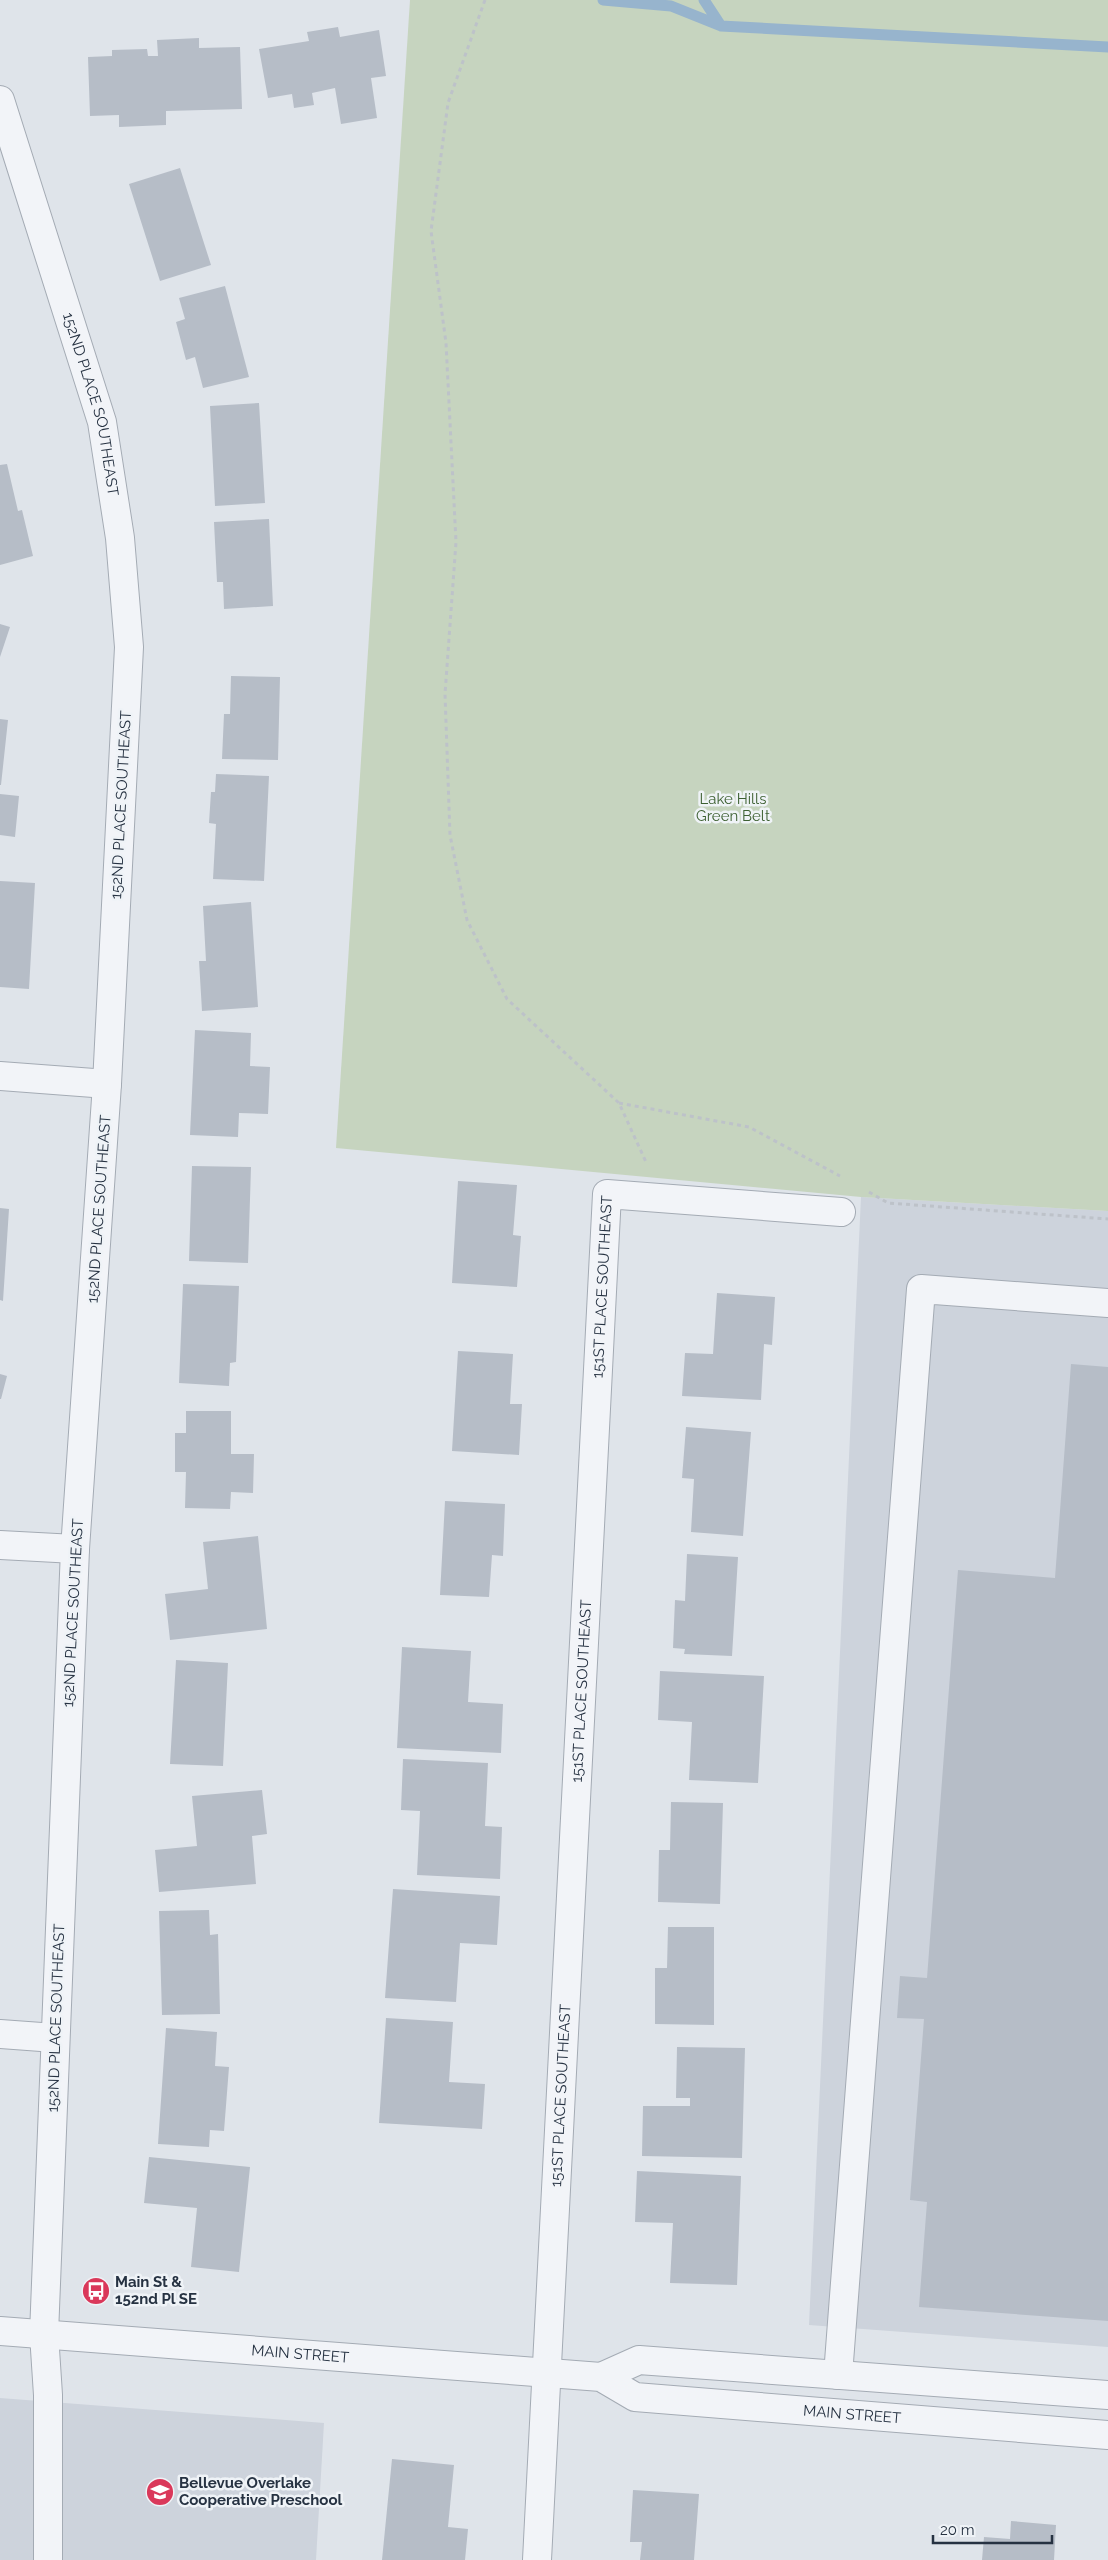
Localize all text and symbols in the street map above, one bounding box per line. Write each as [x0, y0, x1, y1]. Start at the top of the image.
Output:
street label: 152ND PLACE SOUTHEAST [59, 310, 122, 497]
street label: 152ND PLACE SOUTHEAST [107, 710, 135, 900]
park label: Lake Hills Green Belt [696, 790, 770, 825]
street label: 152ND PLACE SOUTHEAST [83, 1114, 115, 1304]
street label: 151ST PLACE SOUTHEAST [589, 1195, 616, 1379]
street label: 152ND PLACE SOUTHEAST [59, 1518, 87, 1708]
street label: 151ST PLACE SOUTHEAST [568, 1599, 595, 1783]
street label: 152ND PLACE SOUTHEAST [44, 1923, 68, 2113]
street label: 151ST PLACE SOUTHEAST [547, 2004, 574, 2188]
place label: Main St & 152nd Pl SE [115, 2273, 197, 2308]
bus stop icon: Main St & 152nd Pl SE [81, 2276, 111, 2306]
street label: MAIN STREET [251, 2341, 350, 2367]
street label: MAIN STREET [803, 2402, 902, 2427]
place label: Bellevue Overlake Cooperative Preschool [179, 2474, 343, 2509]
school or university icon: Bellevue Overlake Cooperative Preschool [145, 2477, 175, 2507]
scale bar [933, 2512, 1052, 2544]
text: 20 m [940, 2521, 975, 2539]

